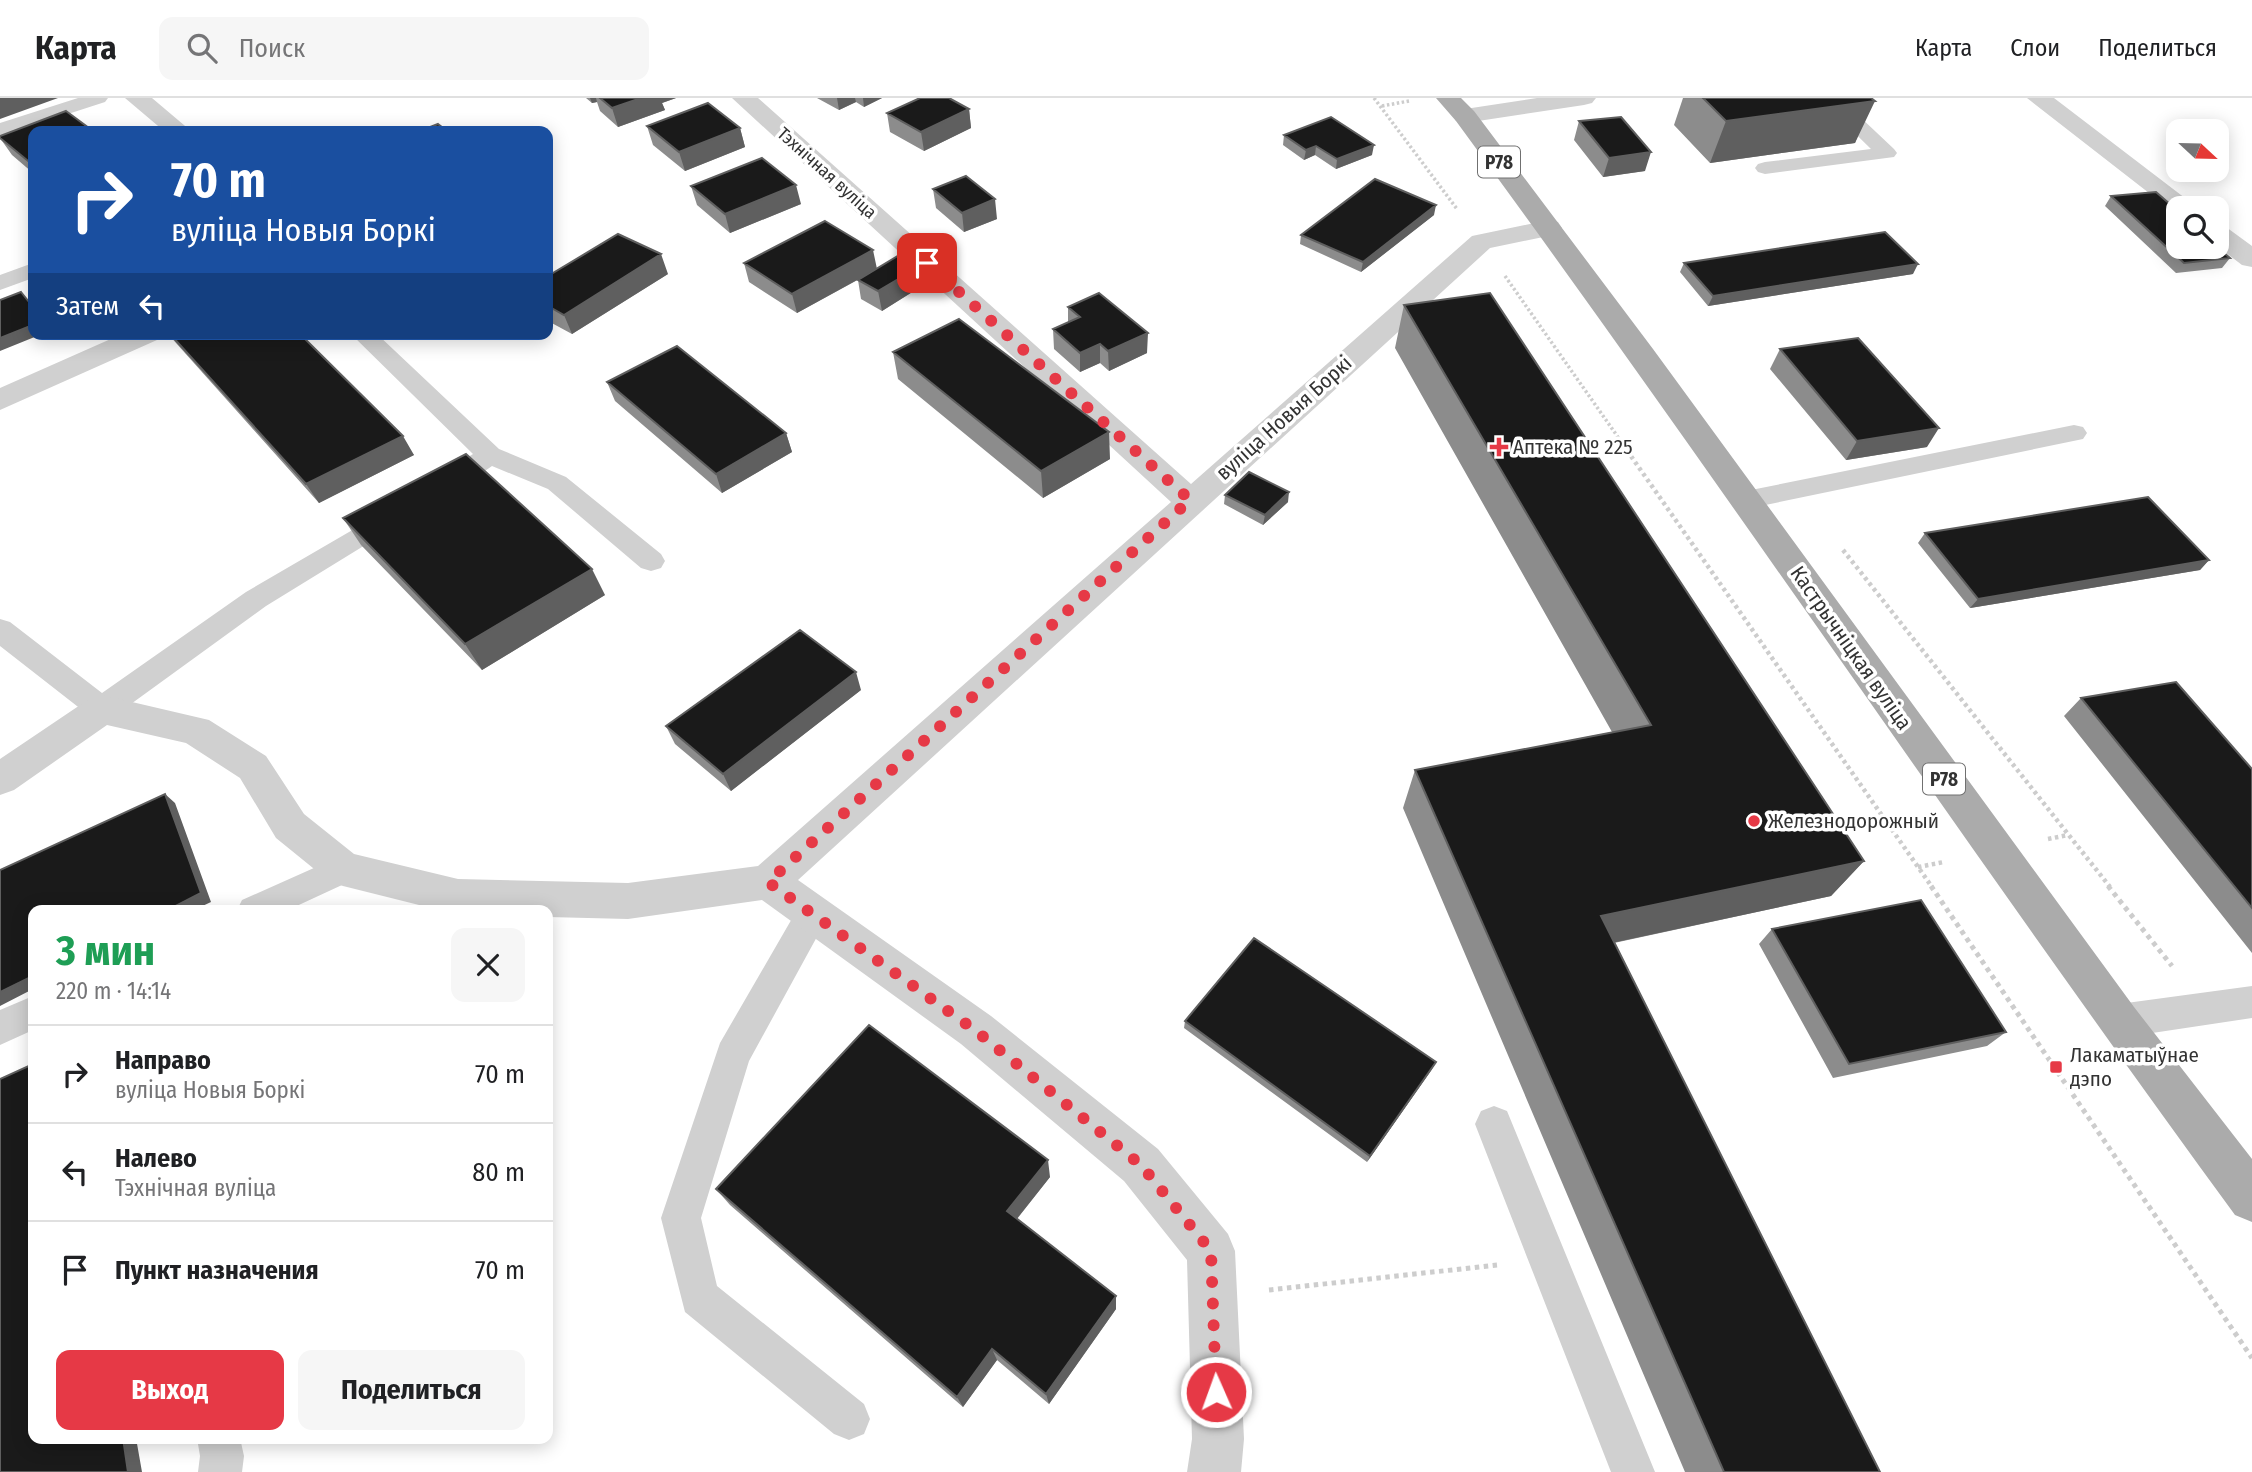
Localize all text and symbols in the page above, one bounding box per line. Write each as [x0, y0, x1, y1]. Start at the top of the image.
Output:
search box [159, 17, 649, 80]
text: Карта [35, 28, 117, 68]
icon: search [183, 29, 221, 67]
text: Поиск [239, 33, 305, 64]
text: Карта [1915, 34, 1972, 62]
text: Слои [2010, 34, 2060, 62]
text: Поделиться [2098, 34, 2217, 62]
north arrow [2166, 119, 2230, 182]
map controls [2166, 119, 2229, 259]
street label: Тэхнічная вуліца [773, 123, 881, 224]
road number: Р78 [1478, 146, 1520, 178]
text: 70 m [171, 151, 266, 210]
icon: right [56, 154, 147, 245]
button: search [2166, 196, 2229, 259]
text: вуліца Новыя Боркі [171, 211, 436, 249]
pin [897, 233, 957, 293]
icon: arrive [908, 244, 946, 282]
icon: left [133, 287, 171, 325]
text: Затем [56, 291, 119, 322]
street label: вуліца Новыя Боркі [1211, 350, 1357, 486]
place label: Аптека № 225 [1513, 434, 1633, 460]
marker: Аптека № 225 [1491, 439, 1507, 455]
street label: Кастрычніцкая вуліца [1785, 561, 1917, 735]
road number: Р78 [1923, 764, 1965, 794]
place label: Железнодорожный [1768, 808, 1939, 834]
marker: Железнодорожный [1746, 813, 1762, 829]
text: 3 мин [56, 926, 155, 976]
button: close [451, 928, 525, 1002]
text: 220 m · 14:14 [56, 977, 171, 1005]
place label: Лакаматыўнае дэпо [2070, 1042, 2199, 1092]
text: Направо [115, 1045, 211, 1076]
icon: right [56, 1055, 94, 1093]
text: 70 m [475, 1059, 525, 1090]
marker: Лакаматыўнае дэпо [2048, 1059, 2064, 1075]
text: вуліца Новыя Боркі [115, 1076, 305, 1104]
text: Налево [115, 1143, 197, 1174]
icon: left [56, 1153, 94, 1191]
text: 80 m [472, 1157, 525, 1188]
text: Тэхнічная вуліца [115, 1174, 276, 1202]
icon: arrive [56, 1251, 94, 1289]
text: Пункт назначения [115, 1255, 319, 1286]
text: 70 m [475, 1255, 525, 1286]
button: Выход [56, 1350, 284, 1430]
button: Поделиться [298, 1350, 525, 1430]
position arrow [1179, 1355, 1253, 1429]

